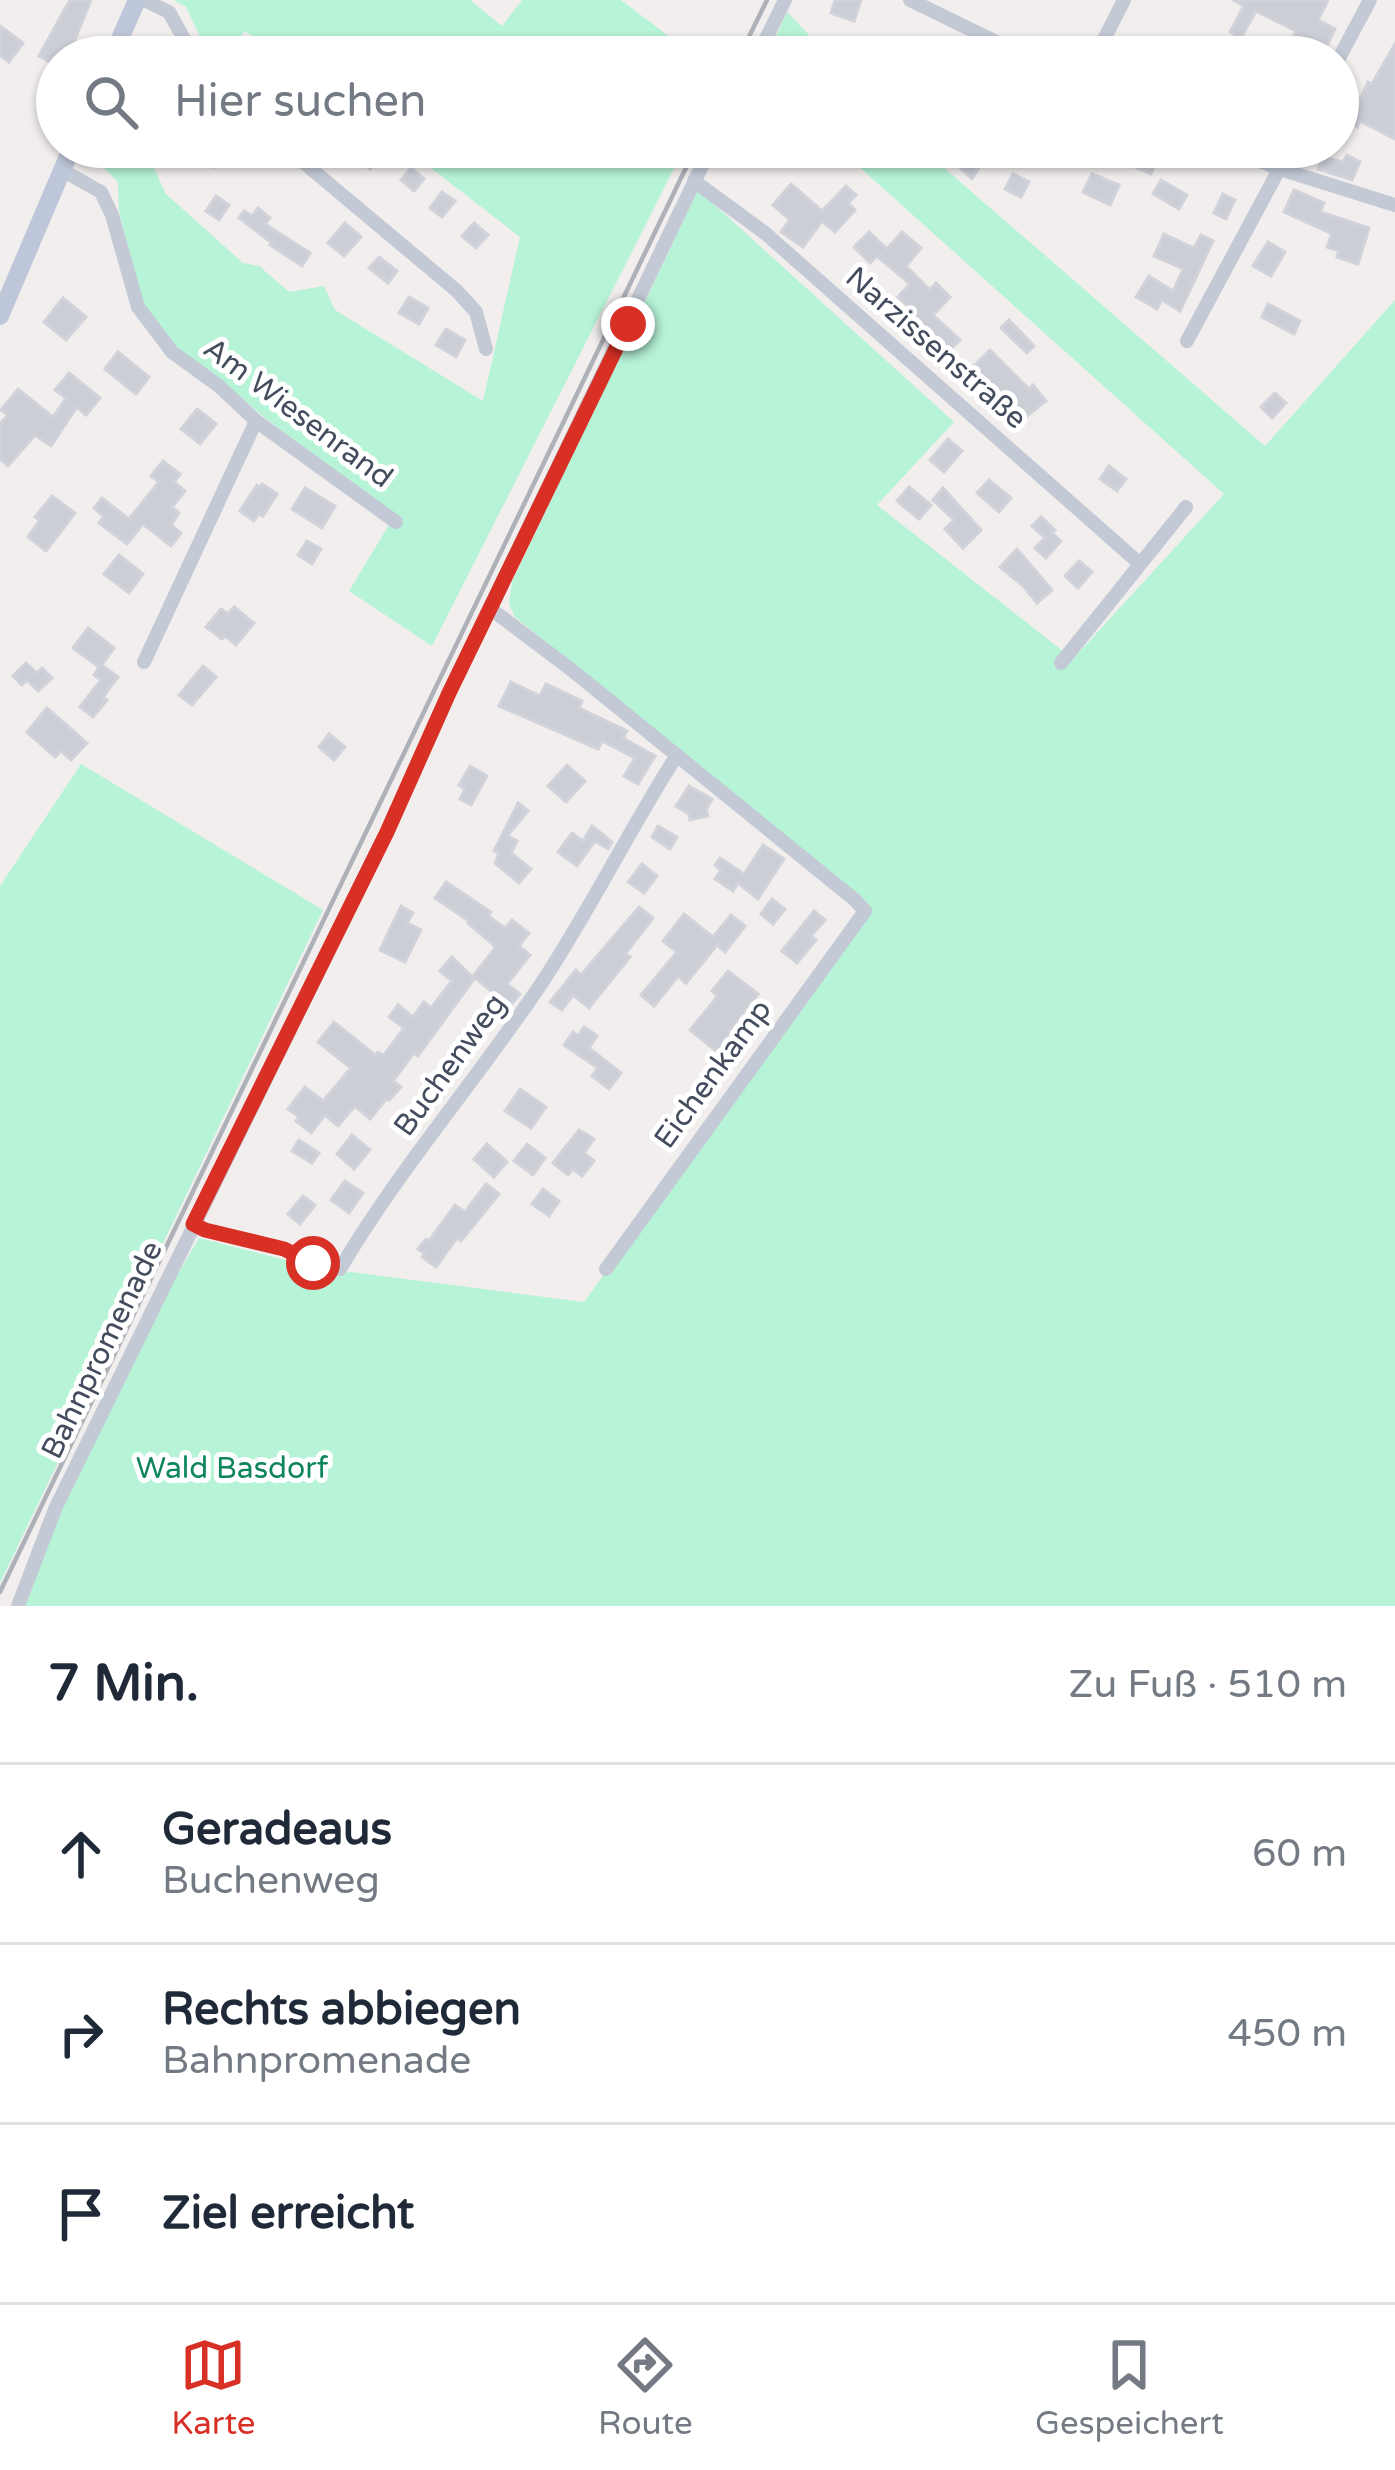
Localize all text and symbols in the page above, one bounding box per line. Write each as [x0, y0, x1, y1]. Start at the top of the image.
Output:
search box [36, 36, 1359, 168]
icon: search [78, 69, 144, 135]
text: Hier suchen [174, 75, 426, 129]
street label: Narzissenstraße [838, 259, 1034, 437]
route end [601, 297, 655, 351]
street label: Am Wiesenrand [196, 330, 400, 496]
street label: Buchenweg [386, 986, 514, 1144]
street label: Eichenkamp [646, 992, 780, 1156]
street label: Bahnpromenade [33, 1235, 171, 1465]
route start [286, 1236, 340, 1290]
park label: Wald Basdorf [136, 1450, 329, 1487]
text: 7 Min. [48, 1653, 199, 1715]
text: Zu Fuß · 510 m [1069, 1661, 1347, 1708]
text: Geradeaus [162, 1803, 392, 1857]
icon: ahead [48, 1821, 114, 1887]
text: 60 m [1252, 1830, 1347, 1877]
text: Buchenweg [162, 1857, 380, 1904]
text: Rechts abbiegen [162, 1983, 521, 2037]
icon: right [48, 2001, 114, 2067]
text: 450 m [1228, 2010, 1347, 2057]
text: Bahnpromenade [162, 2037, 471, 2084]
icon: arrive [48, 2181, 114, 2247]
text: Ziel erreicht [162, 2187, 414, 2241]
tab: Karte [171, 2332, 256, 2443]
tab: Route [598, 2332, 693, 2443]
tab: Gespeichert [1035, 2332, 1224, 2443]

